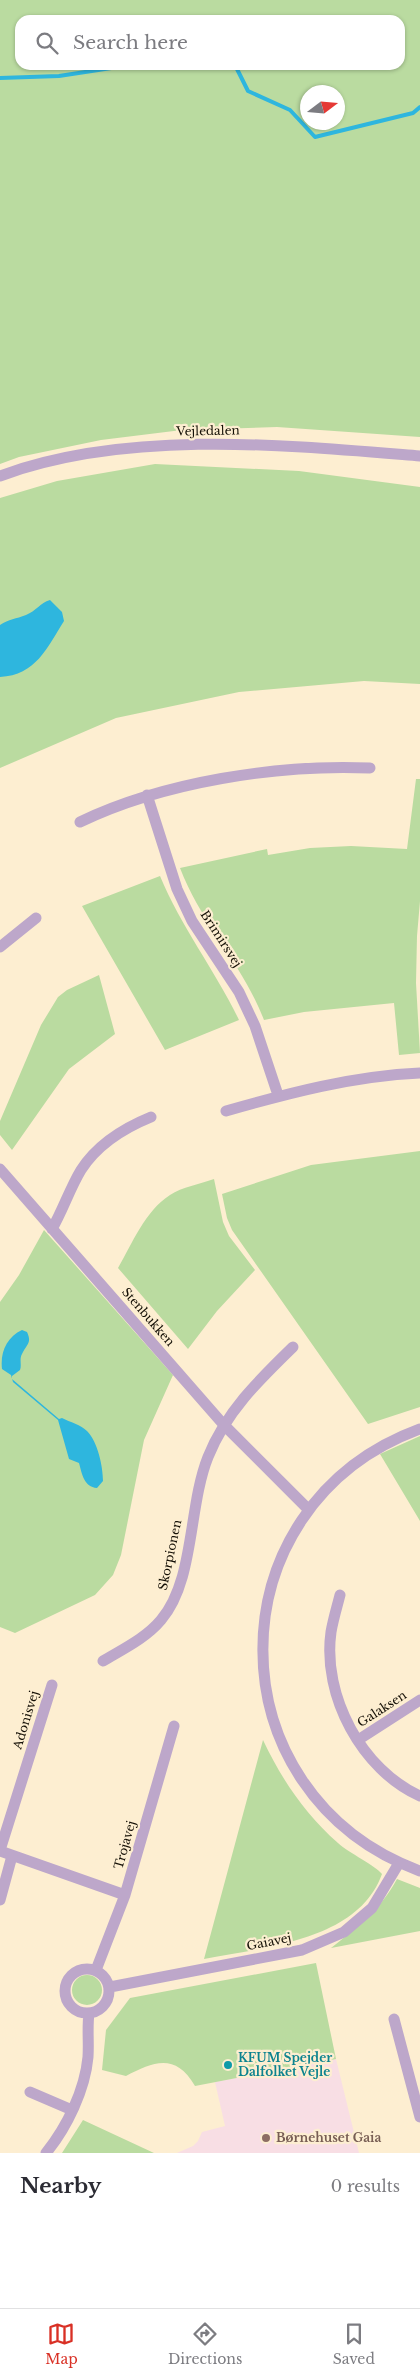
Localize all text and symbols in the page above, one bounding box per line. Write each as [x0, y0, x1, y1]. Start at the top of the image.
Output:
search box [15, 15, 405, 70]
icon: search [33, 29, 61, 57]
text: Search here [73, 31, 188, 54]
north arrow [300, 85, 345, 130]
street label: Vejledalen [175, 422, 240, 439]
street label: Brimirsvej [198, 908, 245, 970]
street label: Stenbukken [119, 1284, 178, 1349]
street label: Skorpionen [155, 1518, 184, 1592]
street label: Galaksen [354, 1687, 409, 1730]
street label: Adonisvej [9, 1689, 42, 1752]
street label: Trojavej [110, 1819, 139, 1871]
street label: Gaiavej [245, 1930, 293, 1953]
place label: KFUM Spejder Dalfolket Vejle [238, 2050, 332, 2079]
marker: KFUM Spejder Dalfolket Vejle [222, 2059, 234, 2071]
place label: Børnehuset Gaia [276, 2130, 381, 2145]
marker: Børnehuset Gaia [260, 2132, 272, 2144]
text: Nearby [20, 2173, 101, 2199]
text: 0 results [331, 2176, 400, 2196]
tab: Map [45, 2320, 78, 2368]
tab: Directions [168, 2320, 242, 2368]
tab: Saved [333, 2320, 375, 2368]

